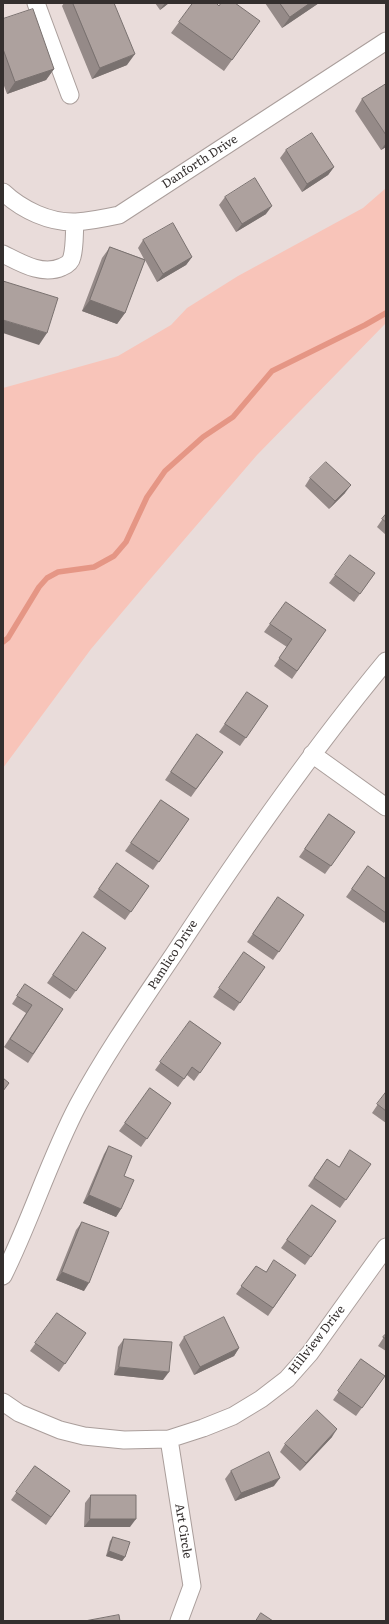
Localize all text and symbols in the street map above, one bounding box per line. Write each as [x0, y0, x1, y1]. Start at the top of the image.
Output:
street label: Danforth Drive [159, 132, 241, 192]
street label: Pamlico Drive [145, 917, 201, 993]
street label: Hillview Drive [286, 1303, 348, 1377]
street label: Art Circle [172, 1502, 194, 1560]

